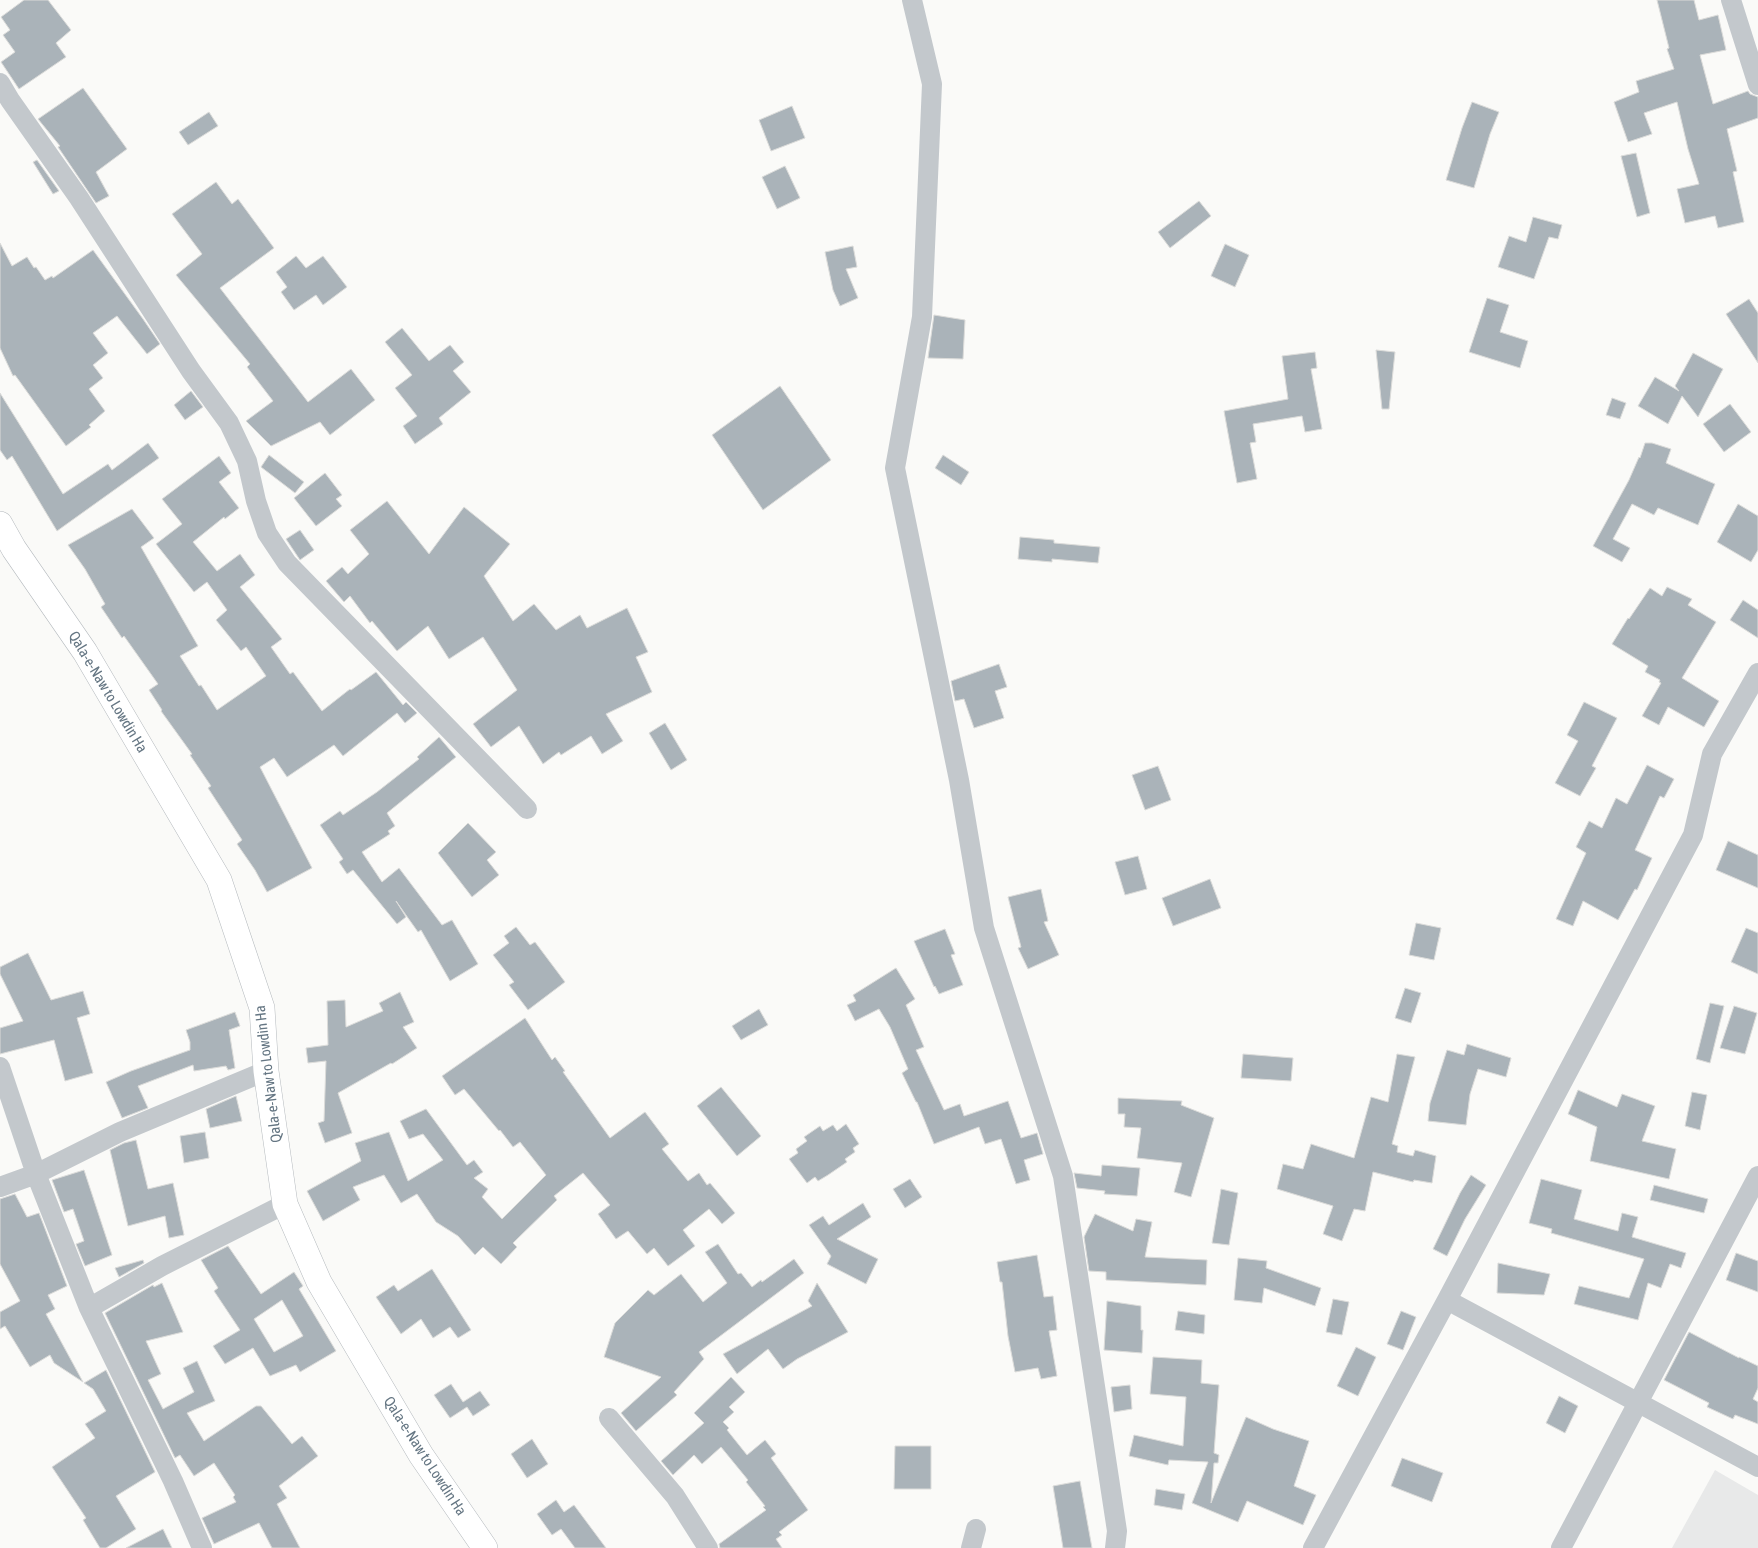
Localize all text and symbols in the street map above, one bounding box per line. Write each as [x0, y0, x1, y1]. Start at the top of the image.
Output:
street label: Qala-e-Naw to Lowdin Ha [66, 628, 151, 755]
street label: Qala-e-Naw to Lowdin Ha [251, 1004, 284, 1144]
street label: Qala-e-Naw to Lowdin Ha [381, 1393, 470, 1518]

